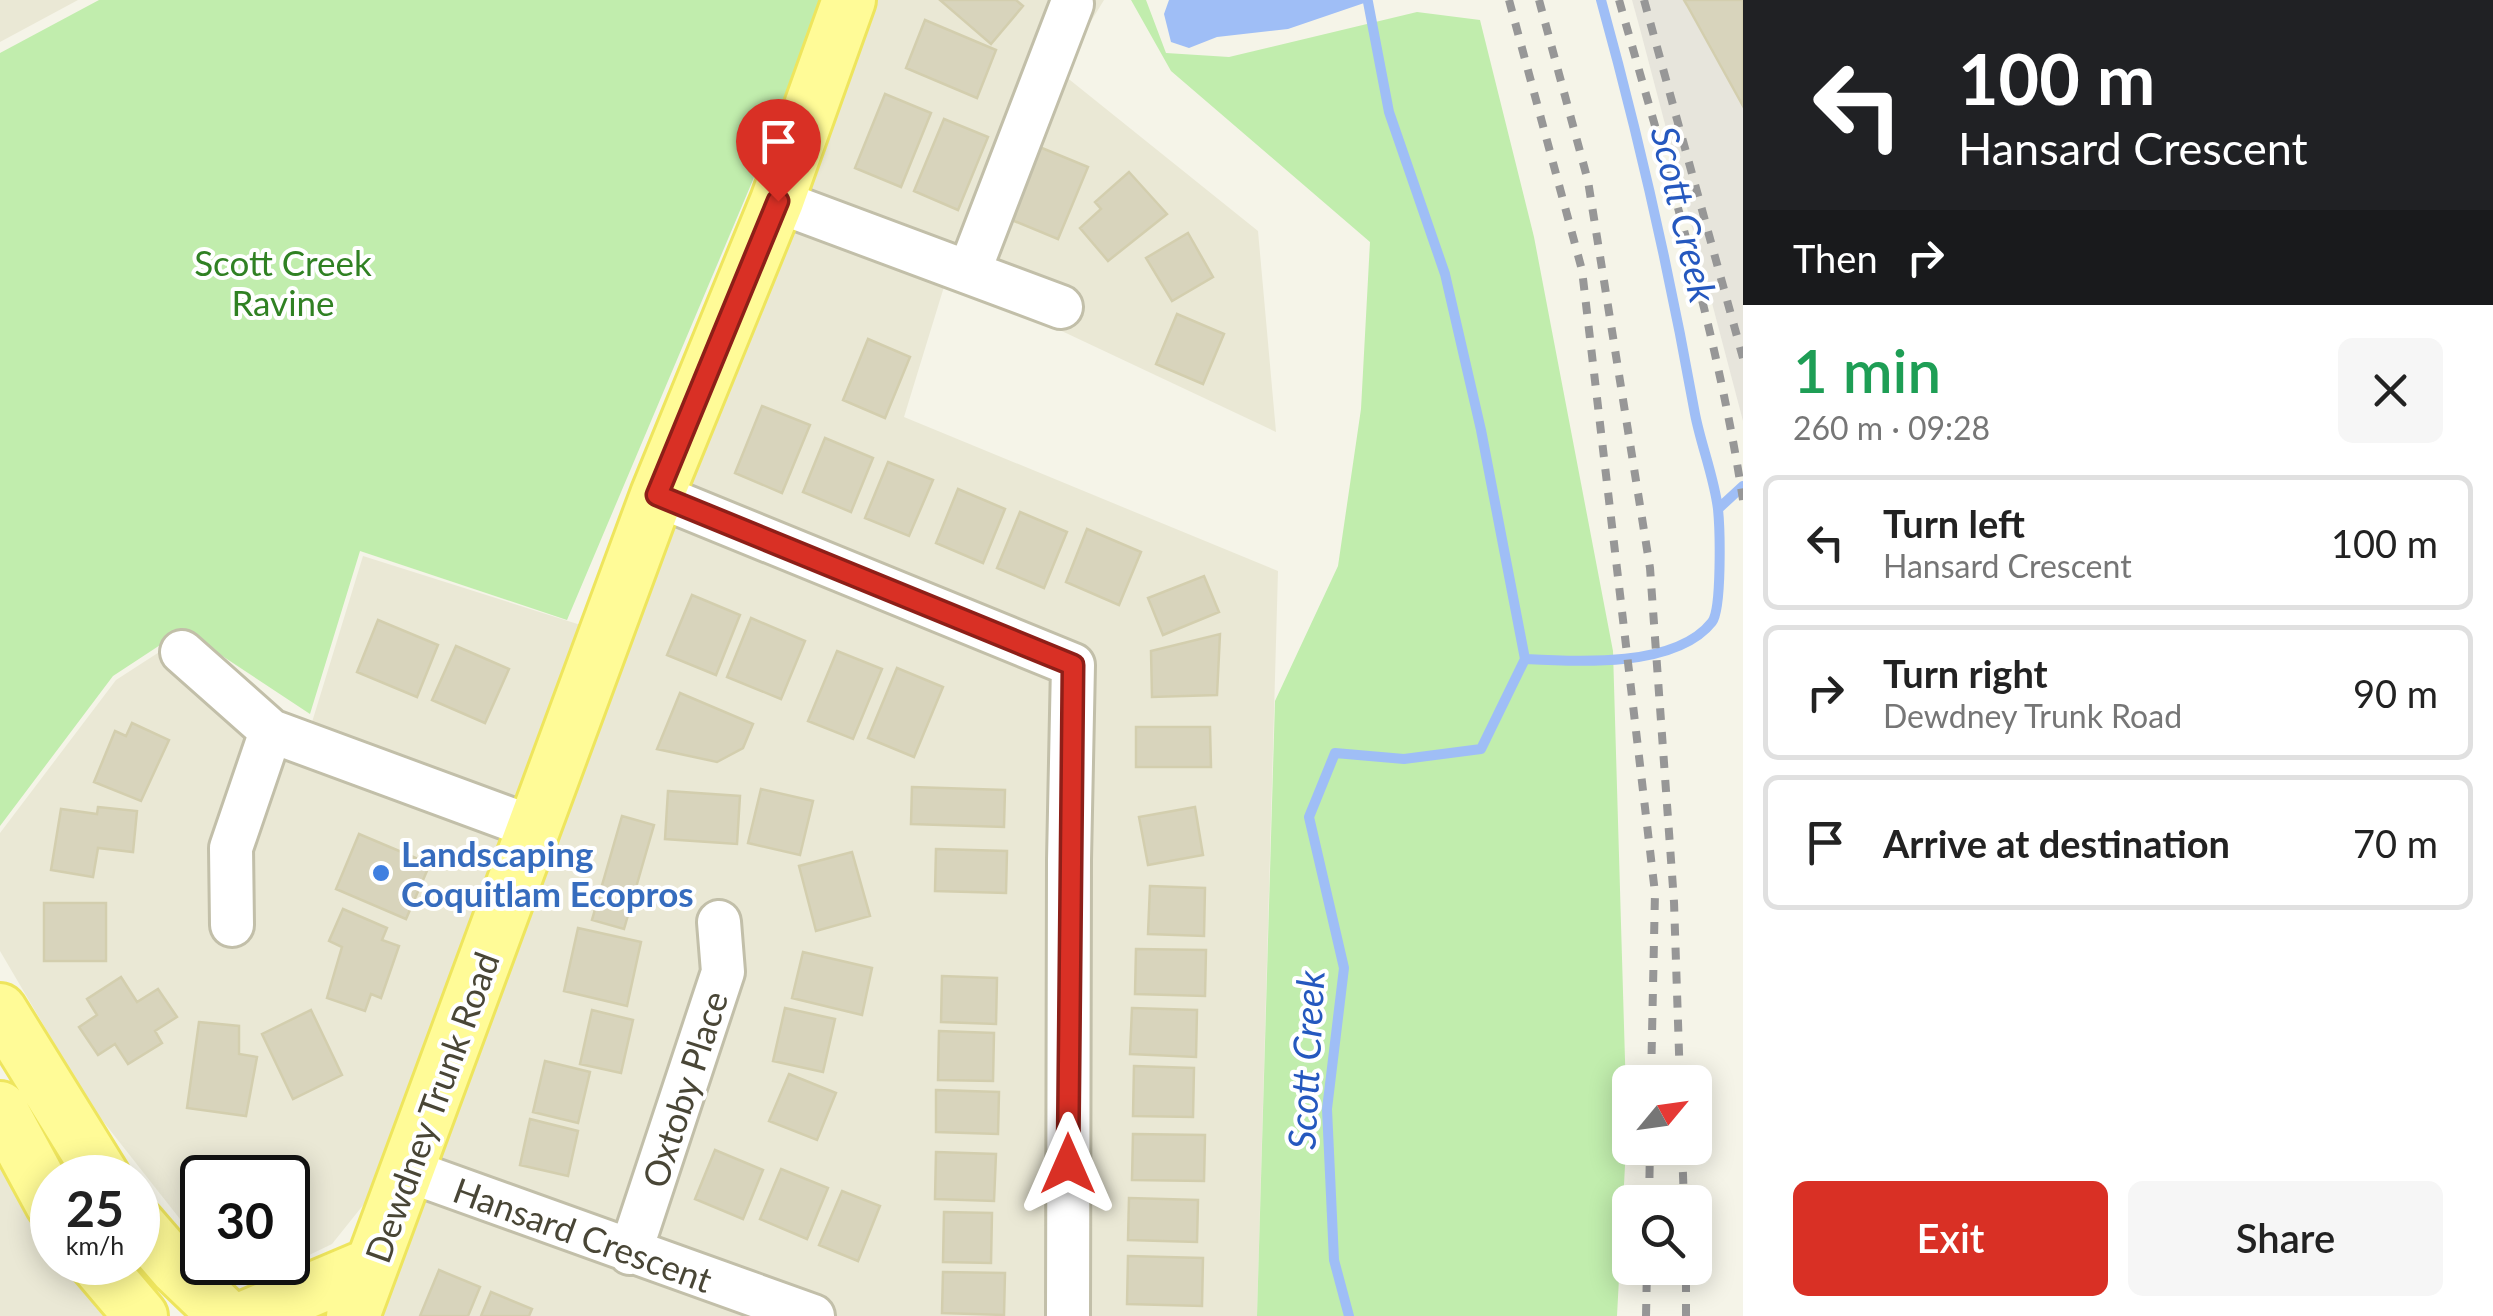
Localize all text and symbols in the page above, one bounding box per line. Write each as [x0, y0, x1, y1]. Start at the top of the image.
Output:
text: 100 m [1958, 36, 2155, 120]
icon: left [1793, 40, 1923, 170]
pin [736, 99, 821, 202]
icon: arrive [751, 114, 806, 169]
water label: Scott Creek [1642, 121, 1728, 307]
text: Hansard Crescent [1958, 121, 2308, 175]
icon: right [1898, 230, 1953, 285]
text: Then [1793, 235, 1878, 281]
park label: Scott Creek Ravine [194, 241, 372, 323]
text: 1 min [1793, 334, 1941, 406]
button: close [2338, 338, 2443, 443]
text: 260 m · 09:28 [1793, 408, 1990, 447]
text: Turn left [1883, 500, 2025, 546]
icon: left [1798, 515, 1853, 570]
text: 100 m [2331, 520, 2438, 566]
text: Hansard Crescent [1883, 546, 2132, 585]
text: Turn right [1883, 650, 2048, 696]
icon: right [1798, 665, 1853, 720]
text: 90 m [2353, 670, 2438, 716]
text: Dewdney Trunk Road [1883, 696, 2182, 735]
icon: arrive [1798, 815, 1853, 870]
text: Arrive at destination [1883, 820, 2230, 866]
text: 70 m [2353, 820, 2438, 866]
place label: Landscaping Coquitlam Ecopros [401, 832, 694, 914]
marker: Landscaping Coquitlam Ecopros [370, 862, 392, 884]
street label: Dewdney Trunk Road [355, 946, 507, 1268]
water label: Scott Creek [1277, 968, 1333, 1151]
street label: Oxtoby Place [633, 986, 735, 1192]
north arrow [1612, 1065, 1712, 1165]
map controls [1612, 1065, 1712, 1285]
position arrow [1016, 1112, 1120, 1216]
speed limit sign: 30 [180, 1155, 310, 1285]
street label: Hansard Crescent [448, 1168, 718, 1300]
text: 25 [66, 1178, 124, 1238]
button: Exit [1793, 1181, 2108, 1296]
button: Share [2128, 1181, 2443, 1296]
button: search [1612, 1185, 1712, 1285]
text: km/h [66, 1230, 124, 1260]

